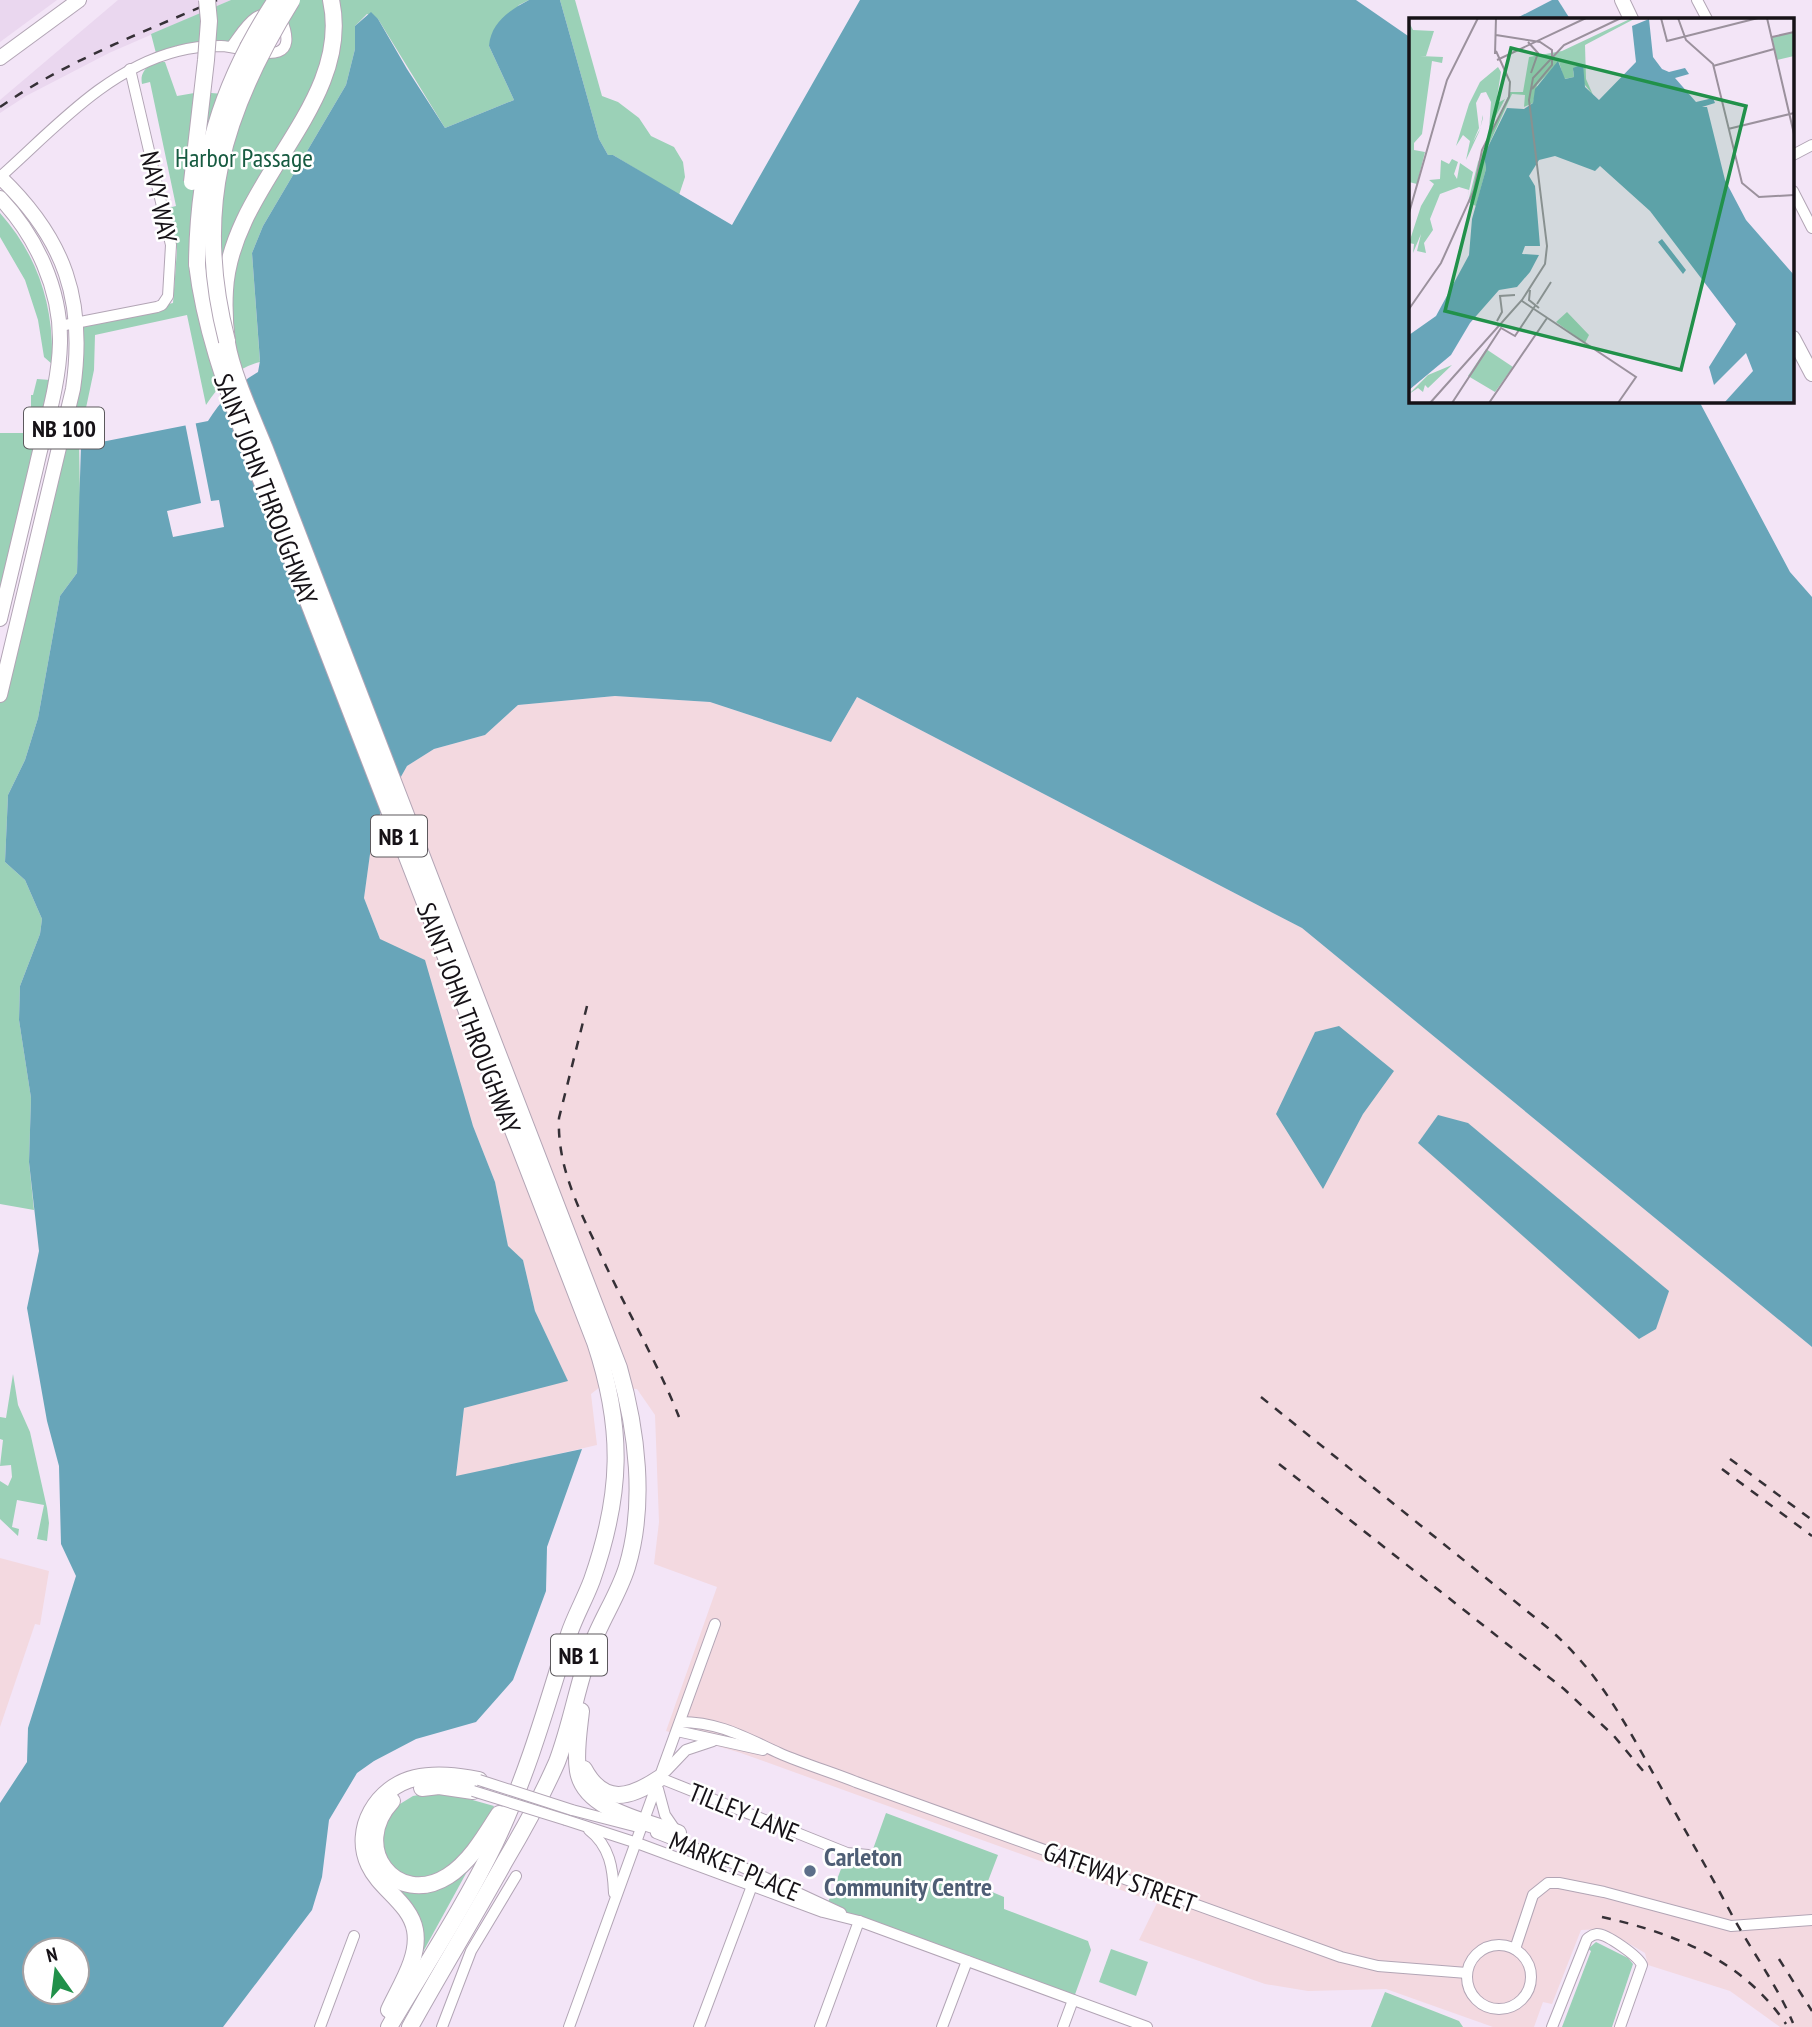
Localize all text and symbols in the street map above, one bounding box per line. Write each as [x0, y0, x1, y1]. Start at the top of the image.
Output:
inset map [1409, 18, 1794, 402]
park label: Harbor Passage [175, 141, 313, 174]
street label: NAVY WAY [133, 148, 185, 246]
street label: SAINT JOHN THROUGHWAY [207, 369, 325, 609]
road number: NB 100 [24, 408, 104, 448]
road number: NB 1 [371, 816, 427, 856]
street label: SAINT JOHN THROUGHWAY [410, 898, 528, 1138]
road number: NB 1 [551, 1634, 607, 1675]
street label: TILLEY LANE [684, 1775, 804, 1849]
street label: MARKET PLACE [665, 1824, 805, 1908]
street label: GATEWAY STREET [1039, 1834, 1201, 1920]
place label: Carleton Community Centre [824, 1840, 992, 1903]
marker: Carleton Community Centre [802, 1863, 818, 1879]
north arrow [21, 1936, 91, 2006]
text: N [44, 1942, 60, 1967]

